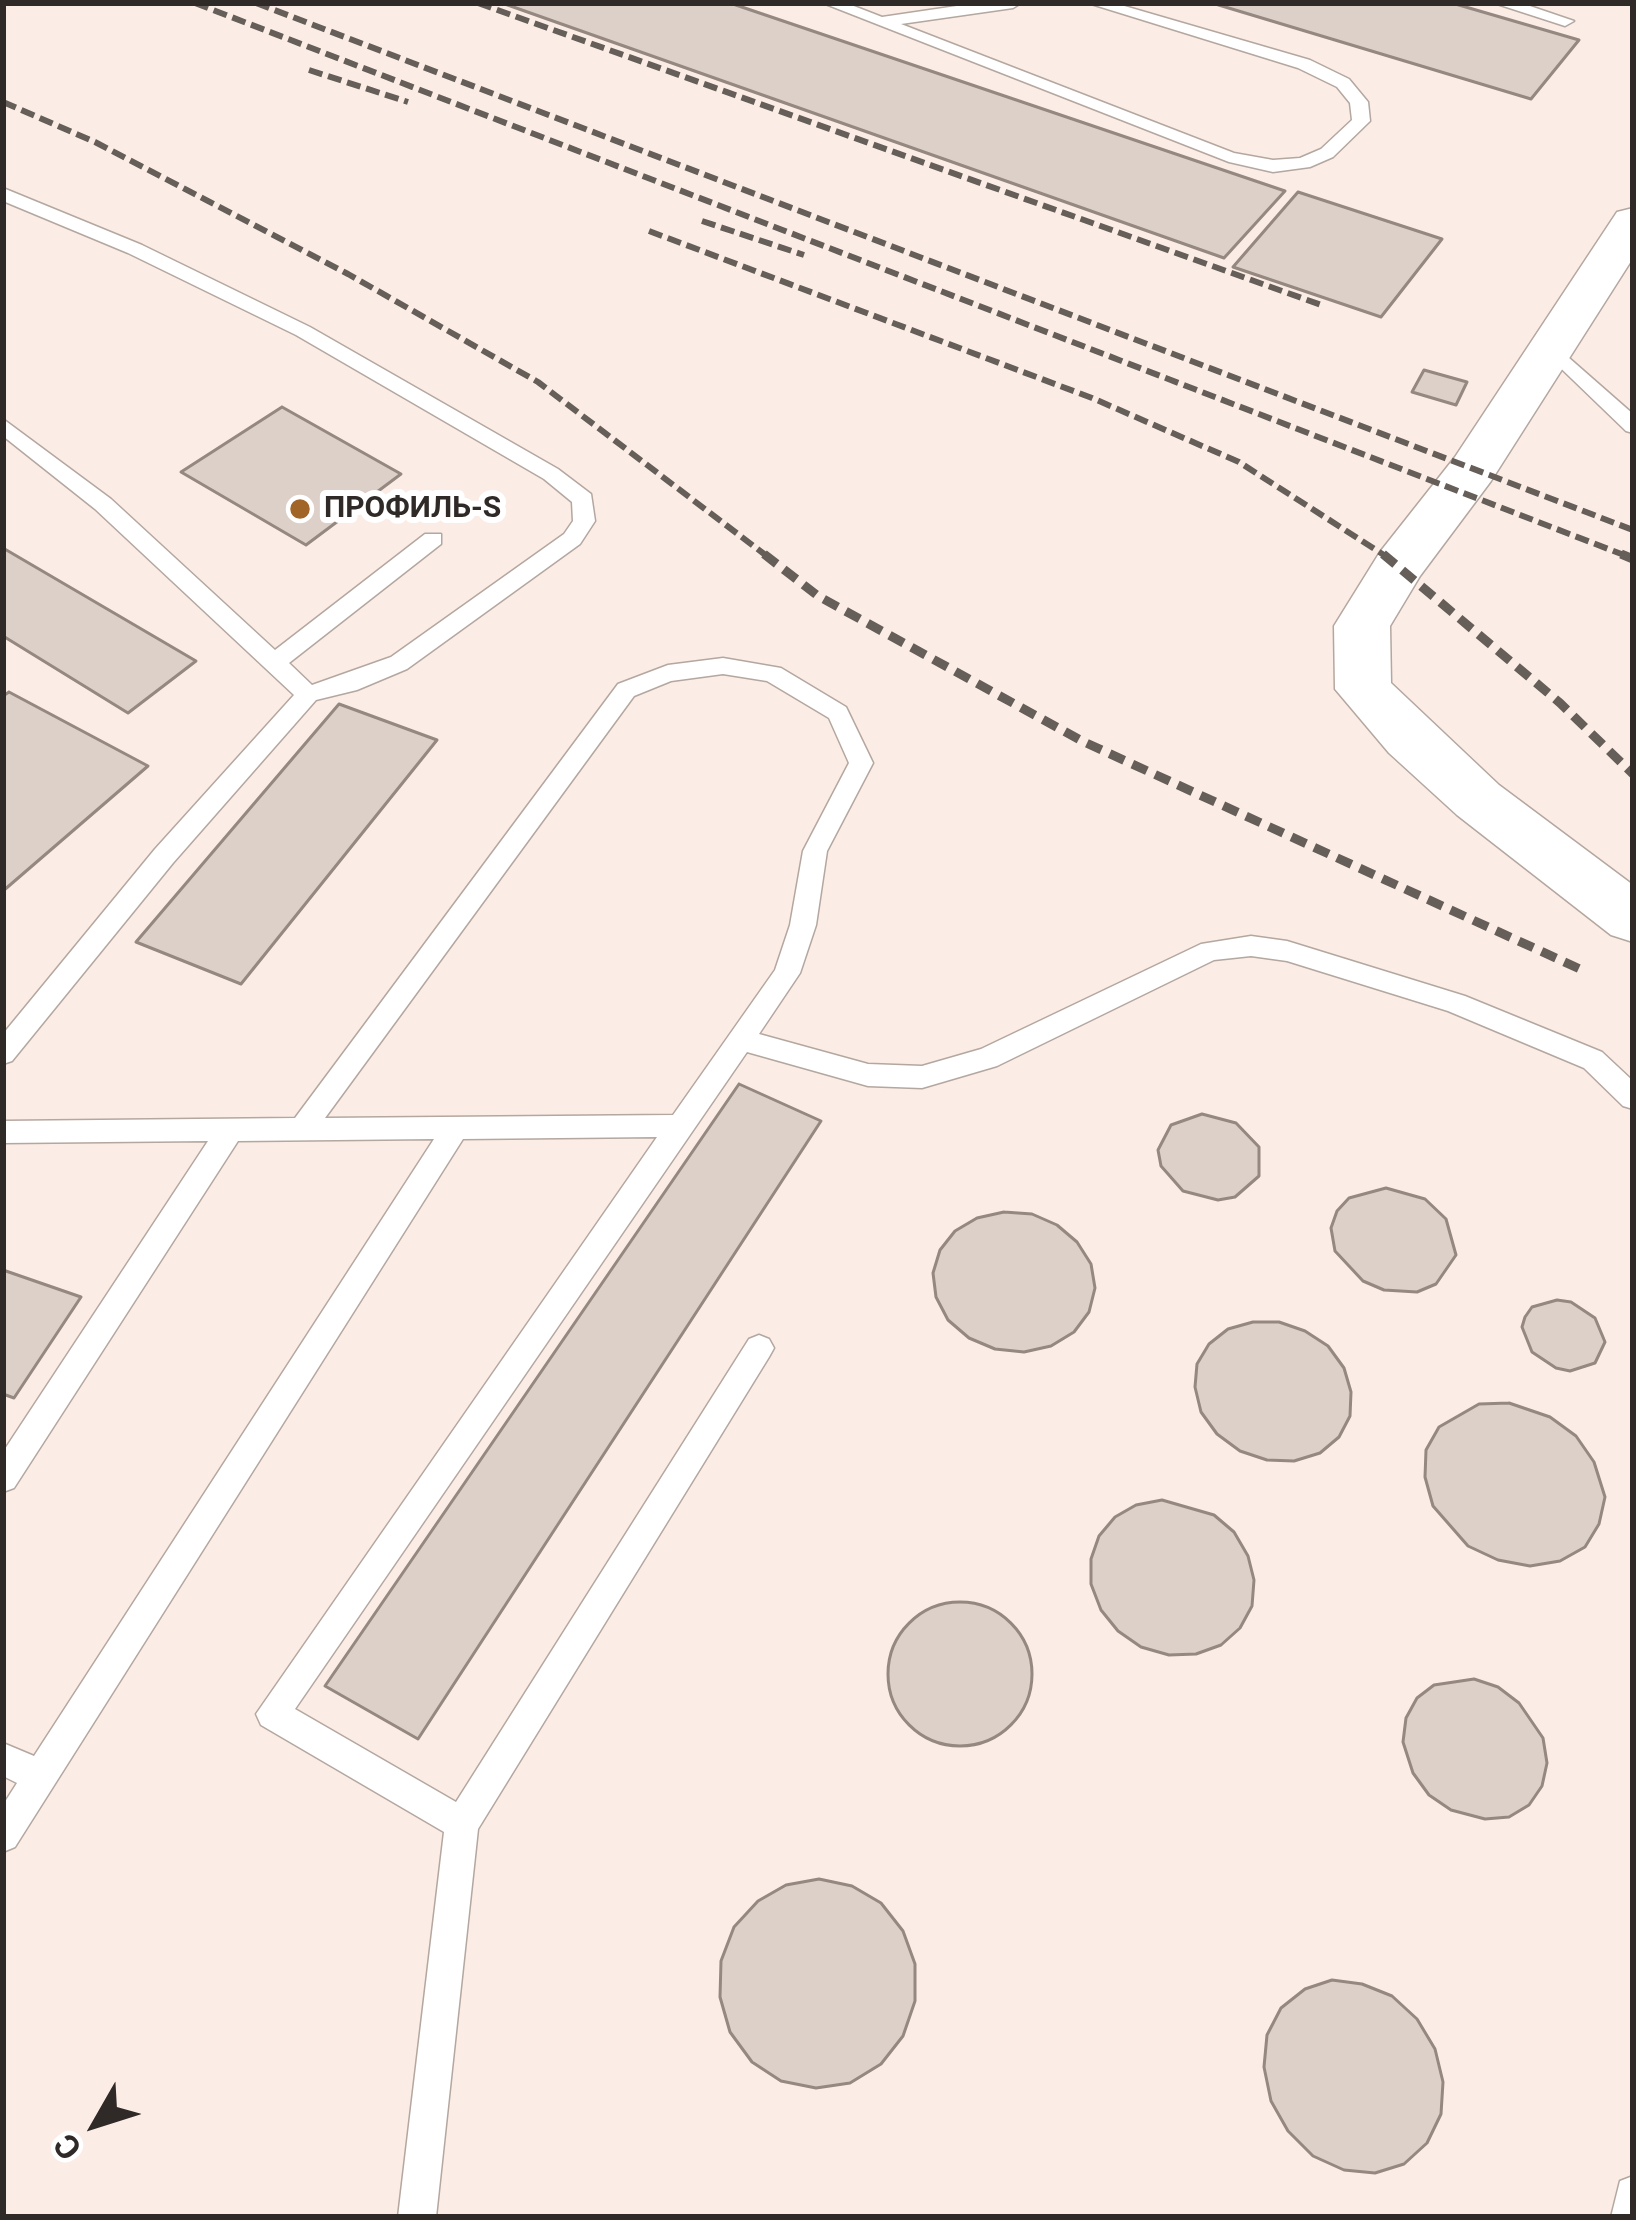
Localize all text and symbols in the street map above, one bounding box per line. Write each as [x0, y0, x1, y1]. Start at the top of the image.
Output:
place label: ПРОФИЛЬ-S [324, 491, 501, 527]
marker: ПРОФИЛЬ-S [287, 496, 313, 522]
north arrow [36, 2064, 156, 2184]
text: С [46, 2126, 90, 2168]

